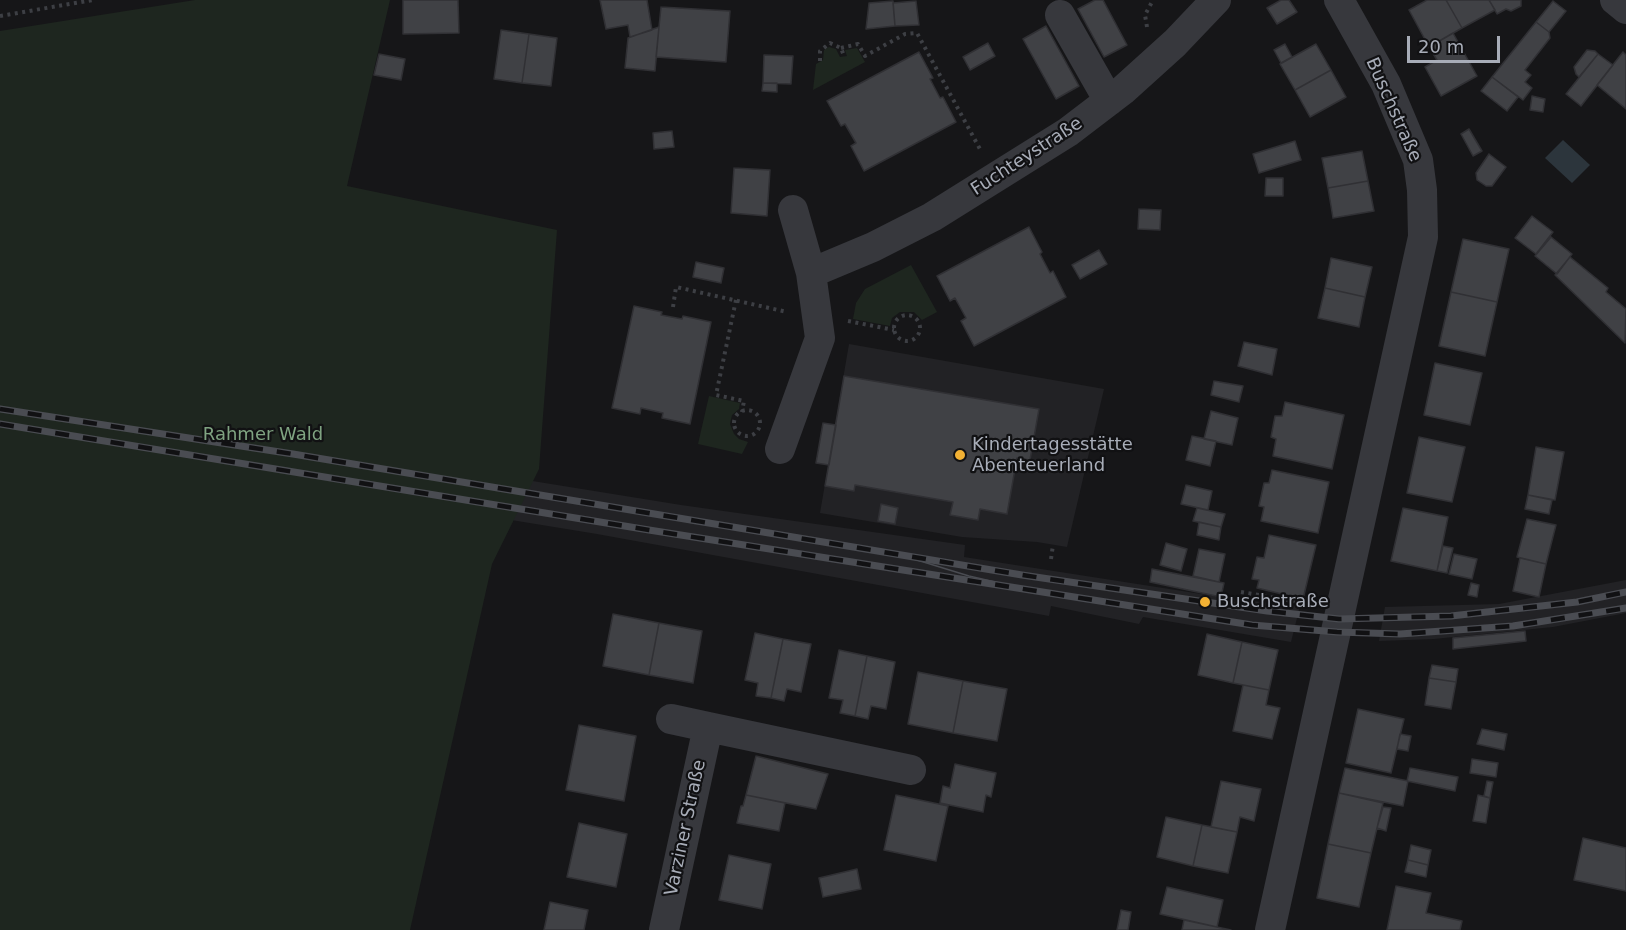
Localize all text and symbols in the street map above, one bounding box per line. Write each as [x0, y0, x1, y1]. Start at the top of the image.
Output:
scale bar [1410, 24, 1503, 62]
text: 20 m [1418, 36, 1464, 57]
street label: Buschstraße [1360, 55, 1426, 165]
street label: Fuchteystraße [967, 113, 1087, 201]
park label: Rahmer Wald [203, 424, 323, 446]
place label: Kindertagesstätte Abenteuerland [972, 434, 1133, 476]
marker: Kindertagesstätte Abenteuerland [953, 448, 967, 462]
place label: Buschstraße [1217, 591, 1329, 613]
marker: Buschstraße [1198, 595, 1212, 609]
street label: Varziner Straße [661, 758, 711, 898]

